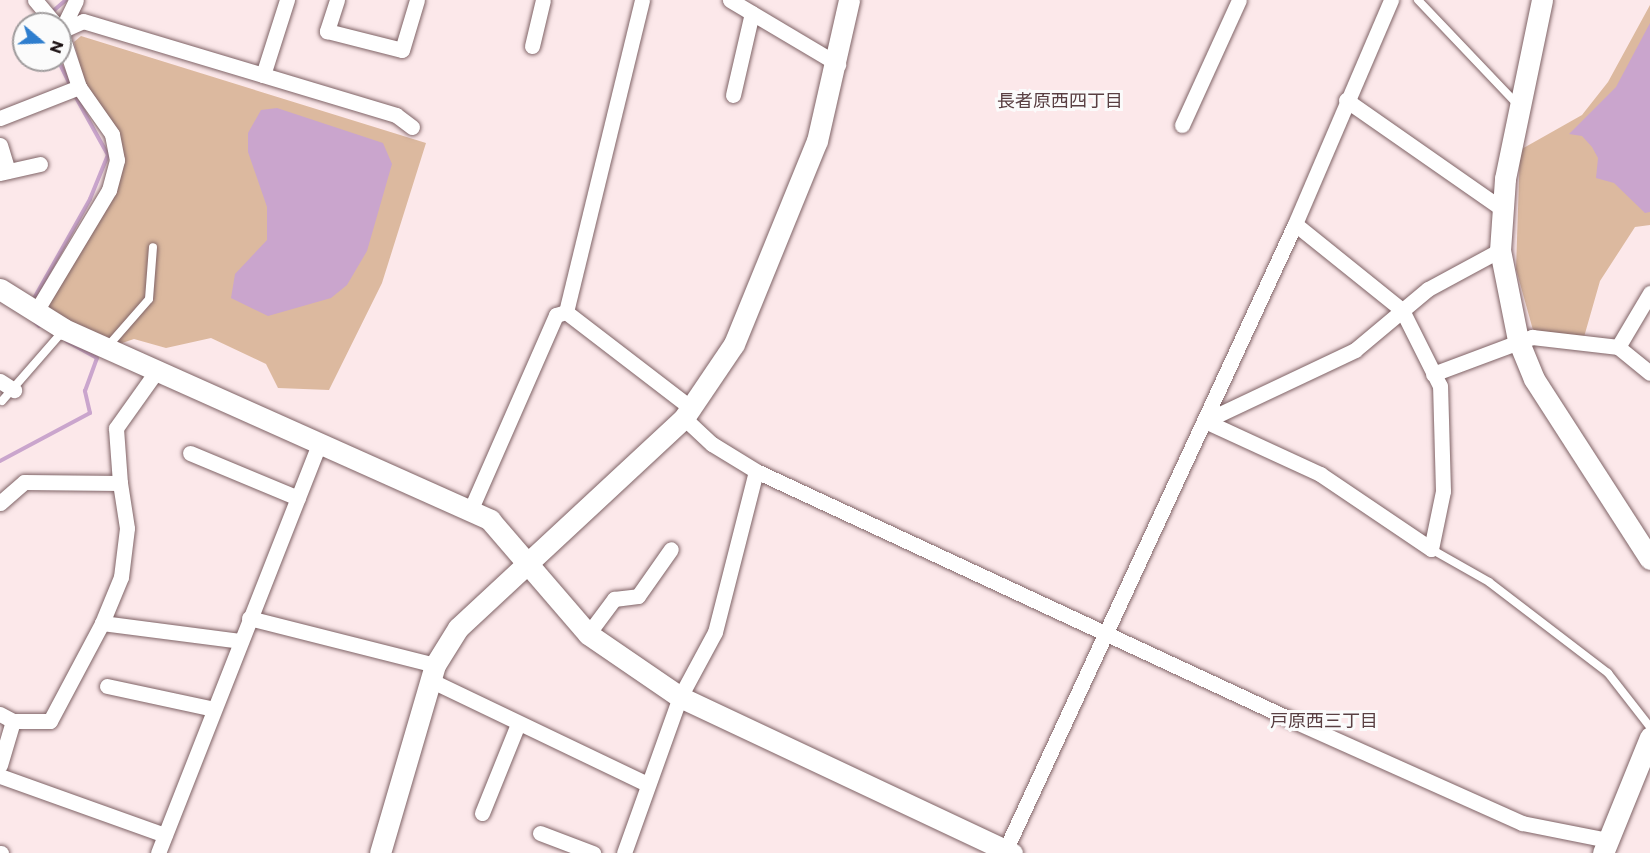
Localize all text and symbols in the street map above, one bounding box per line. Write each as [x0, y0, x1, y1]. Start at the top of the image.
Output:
north arrow [12, 12, 72, 72]
text: N [47, 39, 69, 56]
district label: 長者原西四丁目 [997, 89, 1123, 111]
district label: 戸原西三丁目 [1270, 709, 1378, 731]

